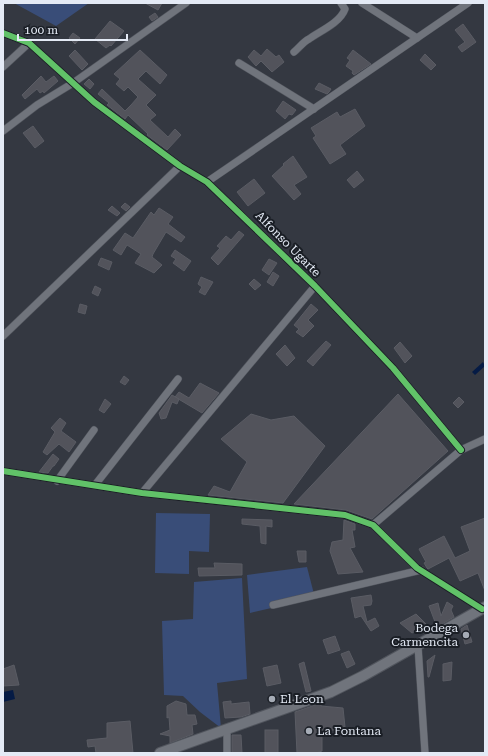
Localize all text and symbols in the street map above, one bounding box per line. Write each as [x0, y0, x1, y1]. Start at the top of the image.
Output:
scale bar [18, 16, 127, 42]
text: 100 m [24, 23, 58, 37]
street label: Alfonso Ugarte [253, 209, 324, 280]
place label: Bodega Carmencita [391, 621, 458, 649]
marker: Bodega Carmencita [461, 630, 471, 640]
place label: El Leon [280, 692, 324, 706]
marker: El Leon [267, 694, 277, 704]
place label: La Fontana [317, 724, 382, 738]
marker: La Fontana [304, 726, 314, 736]

